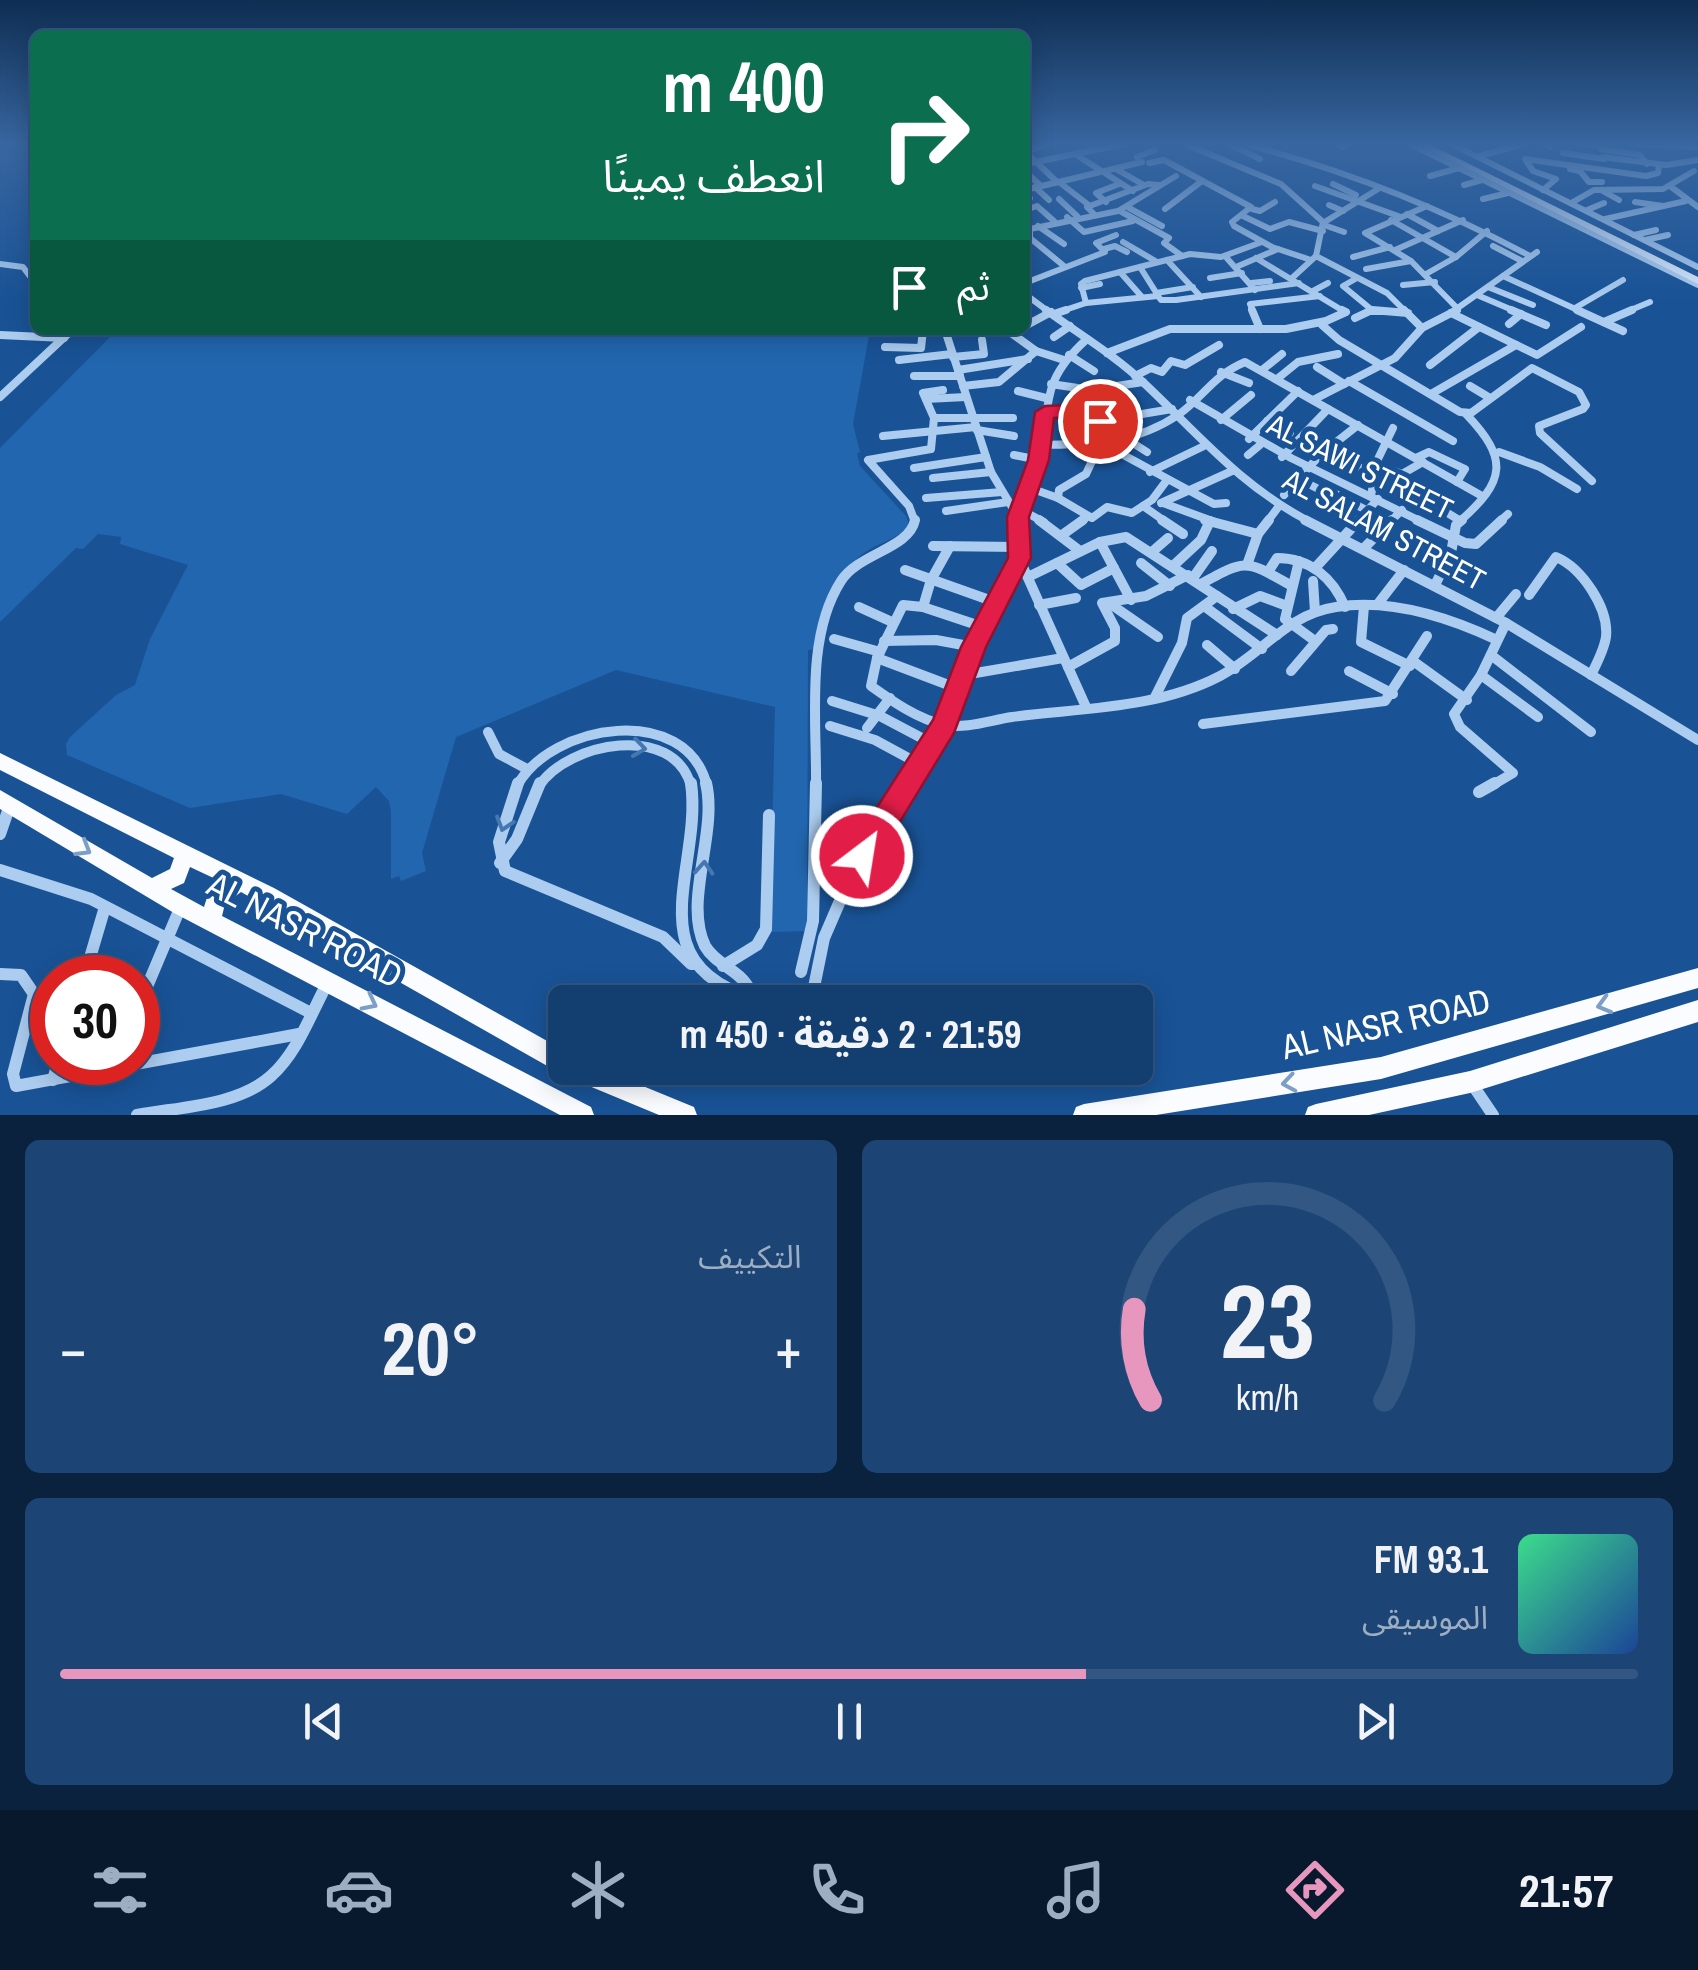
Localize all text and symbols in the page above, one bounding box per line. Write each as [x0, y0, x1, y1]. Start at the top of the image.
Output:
text: 400 m [662, 40, 825, 134]
icon: right [860, 70, 990, 200]
text: انعطف يمينًا [602, 145, 825, 206]
icon: arrive [882, 260, 937, 315]
text: ثم [957, 261, 990, 312]
pin [1058, 379, 1143, 464]
icon: arrive [1073, 394, 1128, 449]
street label: AL SAWI STREET [1260, 403, 1460, 528]
street label: AL SALAM STREET [1276, 459, 1492, 599]
one-way arrow [631, 737, 648, 758]
position arrow [810, 804, 914, 908]
one-way arrow [495, 815, 516, 832]
one-way arrow [73, 837, 91, 856]
one-way arrow [693, 859, 715, 875]
street label: AL NASR ROAD [199, 860, 411, 999]
speed limit sign: 30 [30, 955, 160, 1085]
street label: AL NASR ROAD [1276, 977, 1495, 1071]
one-way arrow [360, 990, 378, 1010]
one-way arrow [1596, 993, 1613, 1014]
text: 21:59 · 2 دقيقة · 450 m [680, 1009, 1021, 1060]
one-way arrow [1281, 1072, 1298, 1093]
text: التكييف [698, 1235, 802, 1278]
text: 23 [1220, 1250, 1315, 1390]
text: 20° [382, 1297, 480, 1398]
text: − [60, 1311, 86, 1385]
text: + [775, 1311, 802, 1385]
text: km/h [1235, 1373, 1299, 1421]
text: 93.1 FM [1374, 1534, 1488, 1585]
text: الموسيقى [1362, 1596, 1488, 1639]
icon: previous [296, 1694, 351, 1749]
icon: pause [822, 1694, 877, 1749]
icon: next [1348, 1694, 1403, 1749]
icon: filters [85, 1855, 155, 1925]
icon: car [324, 1855, 394, 1925]
icon: climate [563, 1855, 633, 1925]
icon: phone [802, 1855, 872, 1925]
icon: music [1041, 1855, 1111, 1925]
icon: directions [1280, 1855, 1350, 1925]
text: 21:57 [1519, 1860, 1613, 1921]

